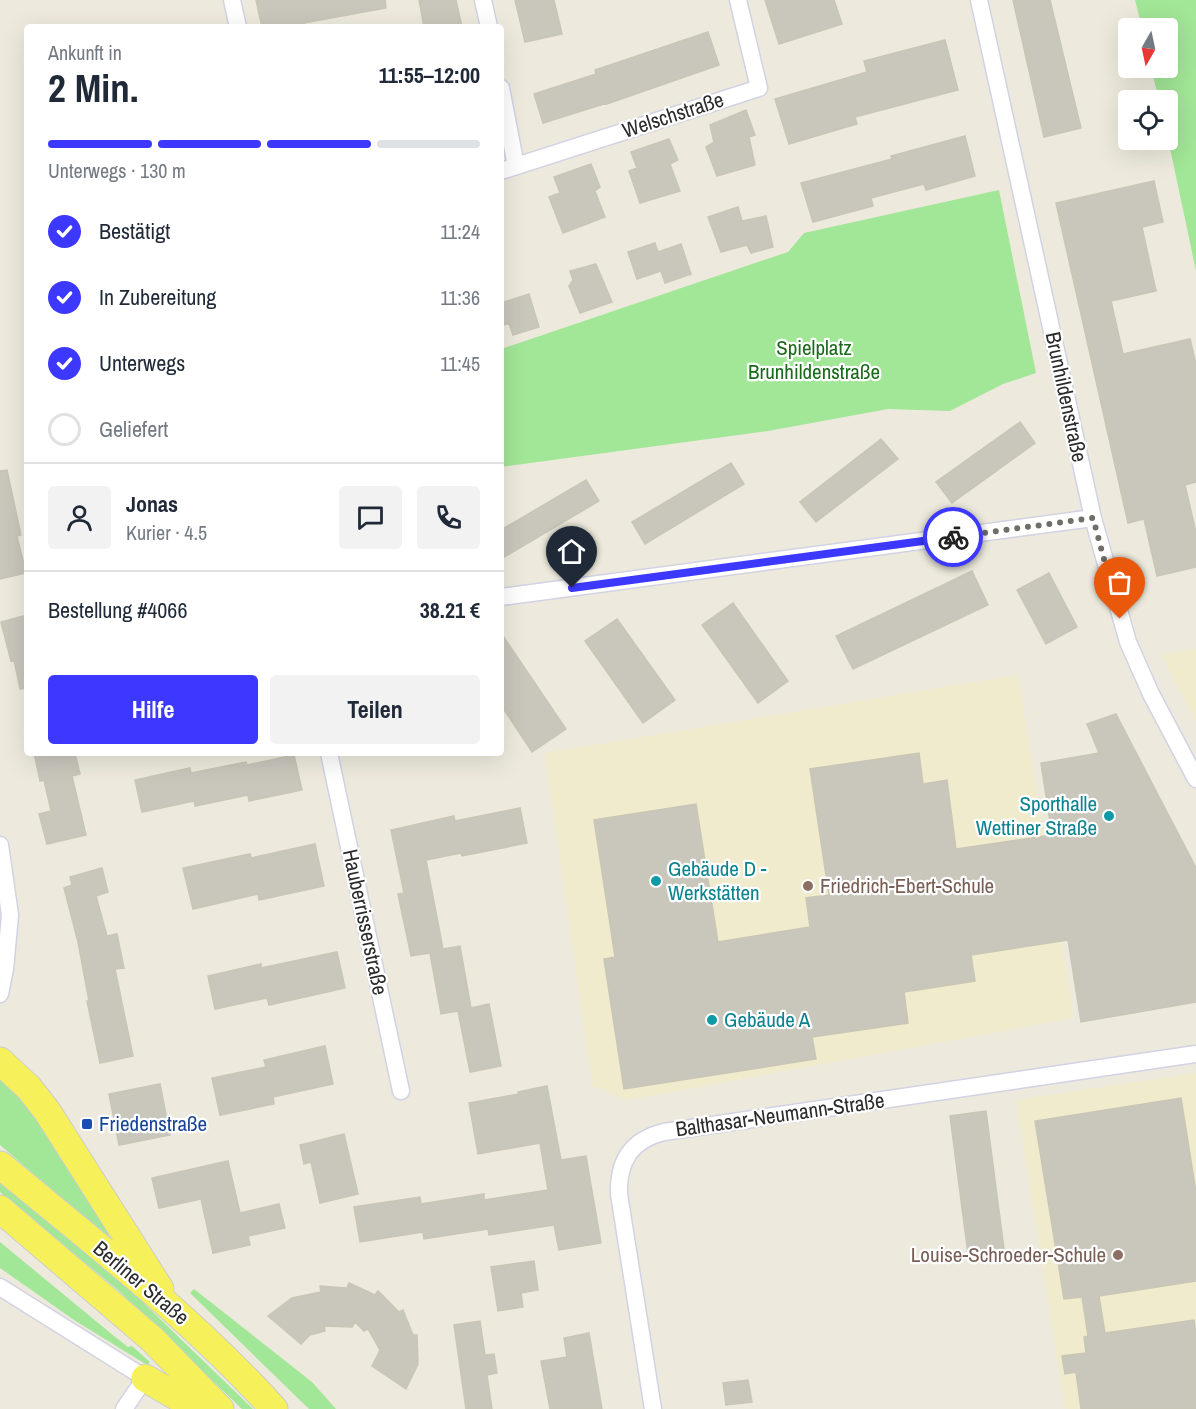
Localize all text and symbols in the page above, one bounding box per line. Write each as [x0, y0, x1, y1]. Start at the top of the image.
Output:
north arrow [1118, 18, 1178, 78]
map controls [1118, 18, 1178, 150]
text: Ankunft in [48, 39, 122, 66]
text: 11:55–12:00 [379, 60, 480, 90]
text: 2 Min. [48, 62, 139, 114]
street label: Welschstraße [618, 85, 727, 145]
button: locate [1118, 90, 1178, 150]
text: Unterwegs · 130 m [48, 157, 186, 184]
icon: check [48, 215, 81, 248]
text: Bestätigt [99, 216, 170, 246]
text: 11:24 [440, 218, 480, 245]
icon: check [48, 281, 81, 314]
text: In Zubereitung [99, 282, 216, 312]
text: 11:36 [440, 284, 480, 311]
street label: Brunhildenstraße [1039, 329, 1094, 465]
park label: Spielplatz Brunhildenstraße [748, 333, 880, 386]
icon: check [48, 347, 81, 380]
text: Unterwegs [99, 348, 185, 378]
text: 11:45 [440, 350, 480, 377]
text: Geliefert [99, 414, 168, 444]
button: person [48, 486, 111, 549]
button: chat [339, 486, 402, 549]
button: phone [417, 486, 480, 549]
text: Jonas [126, 489, 178, 519]
courier [923, 507, 983, 567]
text: Kurier · 4.5 [126, 519, 207, 546]
icon: bike [937, 521, 970, 554]
pin [546, 526, 597, 588]
icon: home [555, 535, 588, 568]
pin [1094, 557, 1145, 619]
icon: bag [1103, 566, 1136, 599]
text: Bestellung #4066 [48, 595, 187, 625]
text: 38.21 € [420, 595, 480, 625]
button: Hilfe [48, 675, 258, 744]
button: Teilen [270, 675, 480, 744]
place label: Sporthalle Wettiner Straße [976, 789, 1097, 842]
marker: Sporthalle Wettiner Straße [1102, 809, 1116, 823]
street label: Hauberrisserstraße [336, 846, 395, 997]
place label: Gebäude D - Werkstätten [668, 854, 767, 907]
place label: Friedrich-Ebert-Schule [820, 871, 994, 900]
marker: Gebäude D - Werkstätten [649, 874, 663, 888]
marker: Friedrich-Ebert-Schule [801, 879, 815, 893]
place label: Gebäude A [724, 1005, 811, 1034]
marker: Gebäude A [705, 1013, 719, 1027]
street label: Balthasar-Neumann-Straße [674, 1085, 886, 1144]
place label: Friedenstraße [99, 1109, 207, 1138]
marker: Friedenstraße [80, 1117, 94, 1131]
street label: Berliner Straße [87, 1234, 195, 1331]
place label: Louise-Schroeder-Schule [911, 1240, 1106, 1269]
marker: Louise-Schroeder-Schule [1111, 1248, 1125, 1262]

